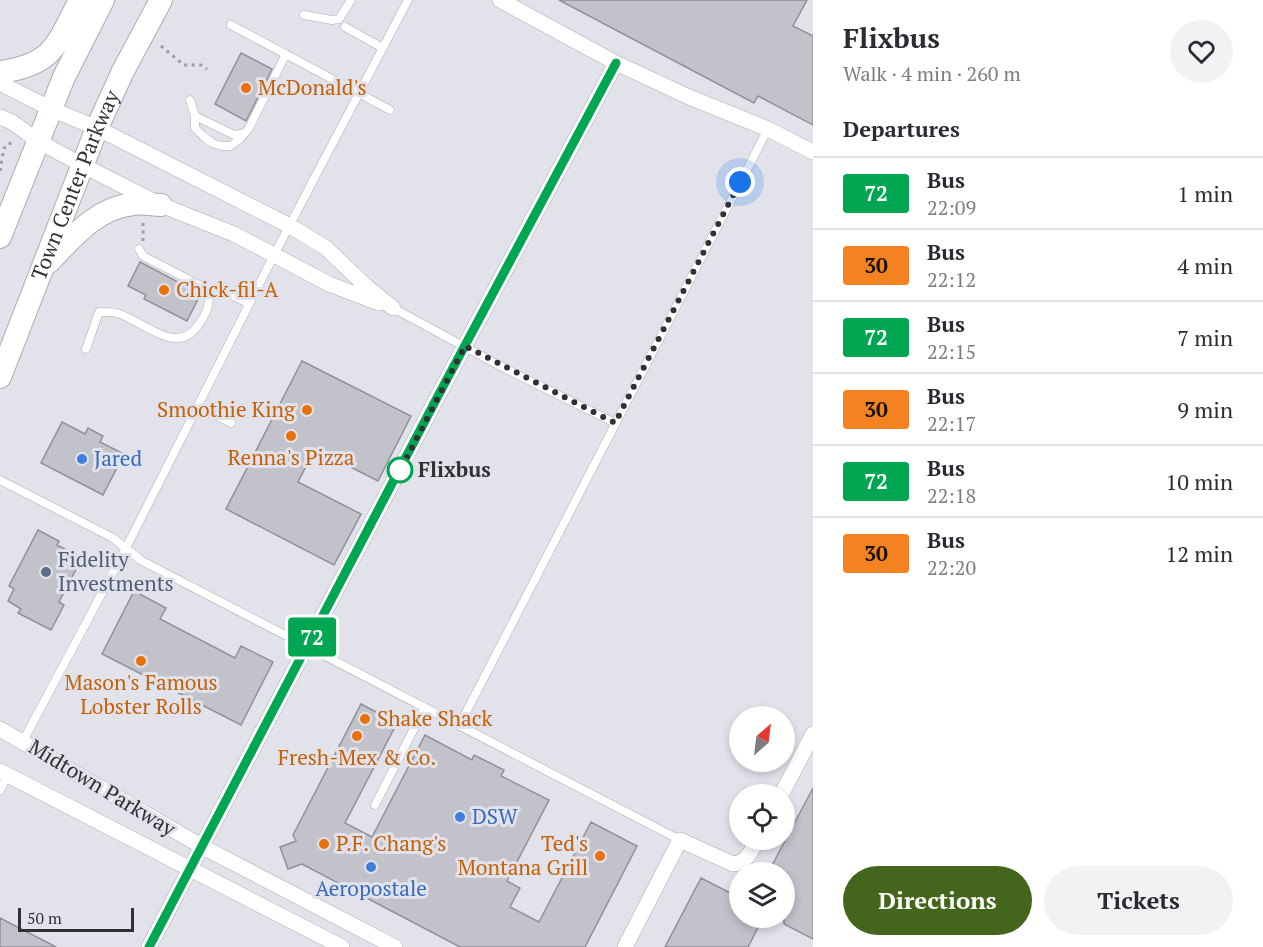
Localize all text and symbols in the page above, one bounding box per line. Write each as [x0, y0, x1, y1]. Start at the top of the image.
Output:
text: Flixbus [843, 19, 940, 56]
button: heart [1170, 20, 1233, 83]
text: Walk · 4 min · 260 m [843, 60, 1021, 87]
place label: McDonald's [258, 73, 367, 101]
marker: McDonald's [239, 81, 253, 95]
street label: Town Center Parkway [24, 85, 126, 284]
text: Departures [843, 114, 960, 143]
text: Bus [927, 165, 965, 194]
your location [725, 167, 755, 197]
text: 72 [864, 179, 888, 207]
text: 1 min [1177, 179, 1233, 208]
text: 22:09 [927, 194, 976, 221]
text: Bus [927, 237, 965, 266]
text: 30 [864, 251, 888, 279]
text: 4 min [1177, 251, 1233, 280]
text: 22:12 [927, 266, 976, 293]
place label: Chick-fil-A [176, 275, 279, 303]
marker: Chick-fil-A [157, 283, 171, 297]
text: Bus [927, 309, 965, 338]
text: 72 [864, 323, 888, 351]
text: 7 min [1177, 323, 1233, 352]
text: 22:15 [927, 338, 976, 365]
text: Bus [927, 381, 965, 410]
place label: Smoothie King [157, 395, 296, 423]
text: 30 [864, 395, 888, 423]
text: 9 min [1177, 395, 1233, 424]
marker: Smoothie King [300, 403, 314, 417]
text: 22:17 [927, 410, 976, 437]
marker: Renna's Pizza [284, 429, 298, 443]
place label: Renna's Pizza [228, 443, 355, 471]
place label: Jared [94, 444, 142, 472]
marker: Jared [75, 452, 89, 466]
text: Bus [927, 453, 965, 482]
place label: Flixbus [418, 455, 491, 483]
marker: Flixbus [387, 457, 413, 483]
text: 72 [864, 467, 888, 495]
text: 10 min [1166, 467, 1233, 496]
text: 22:18 [927, 482, 976, 509]
text: Bus [927, 525, 965, 554]
text: 30 [864, 539, 888, 567]
text: 12 min [1166, 539, 1233, 568]
place label: Fidelity Investments [58, 545, 174, 597]
text: 22:20 [927, 554, 976, 581]
marker: Fidelity Investments [39, 565, 53, 579]
line badge: 72 [285, 618, 339, 656]
text: 72 [300, 623, 324, 651]
marker: Mason's Famous Lobster Rolls [134, 654, 148, 668]
place label: Mason's Famous Lobster Rolls [64, 668, 218, 720]
place label: Shake Shack [377, 704, 492, 732]
north arrow [729, 706, 795, 772]
map controls [729, 706, 795, 928]
marker: Shake Shack [358, 712, 372, 726]
marker: Fresh-Mex & Co. [350, 729, 364, 743]
street label: Midtown Parkway [24, 732, 181, 842]
place label: Fresh-Mex & Co. [278, 743, 436, 771]
button: locate [729, 784, 795, 850]
place label: DSW [472, 802, 518, 830]
marker: DSW [453, 810, 467, 824]
place label: P.F. Chang's [336, 829, 446, 857]
place label: Ted's Montana Grill [458, 829, 588, 881]
marker: P.F. Chang's [317, 837, 331, 851]
marker: Ted's Montana Grill [593, 849, 607, 863]
marker: Aeropostale [364, 860, 378, 874]
button: layers [729, 862, 795, 928]
button: Directions [843, 866, 1032, 935]
button: Tickets [1044, 866, 1233, 935]
place label: Aeropostale [315, 874, 427, 902]
scale bar [18, 905, 134, 932]
text: 50 m [27, 907, 62, 929]

